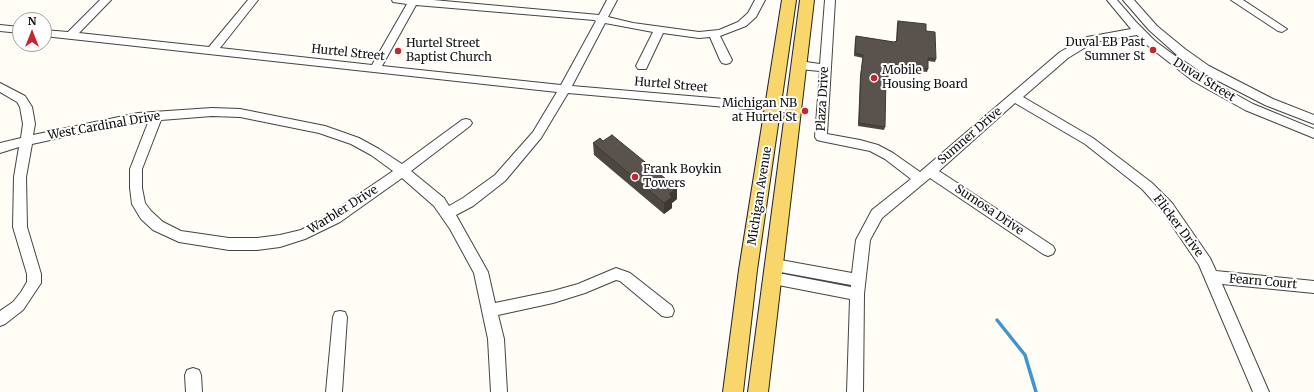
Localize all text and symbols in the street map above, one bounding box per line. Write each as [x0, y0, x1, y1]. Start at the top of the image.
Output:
north arrow [12, 12, 52, 52]
text: N [28, 14, 36, 28]
place label: Duval EB Past Sumner St [1066, 36, 1145, 64]
place label: Hurtel Street Baptist Church [406, 37, 492, 65]
street label: Hurtel Street [311, 42, 385, 64]
marker: Duval EB Past Sumner St [1148, 45, 1158, 55]
marker: Hurtel Street Baptist Church [393, 46, 403, 56]
street label: Duval Street [1170, 55, 1238, 105]
place label: Mobile Housing Board [882, 64, 968, 92]
street label: Plaza Drive [814, 66, 832, 132]
marker: Mobile Housing Board [869, 73, 879, 83]
street label: Hurtel Street [634, 75, 708, 95]
place label: Michigan NB at Hurtel St [722, 97, 797, 125]
street label: Sumner Drive [935, 104, 1005, 168]
marker: Michigan NB at Hurtel St [800, 106, 810, 116]
street label: West Cardinal Drive [47, 109, 161, 143]
street label: Michigan Avenue [745, 146, 775, 246]
place label: Frank Boykin Towers [643, 163, 722, 191]
marker: Frank Boykin Towers [630, 172, 640, 182]
street label: Sumosa Drive [952, 182, 1026, 238]
street label: Warbler Drive [305, 183, 381, 237]
street label: Flicker Drive [1150, 192, 1206, 260]
street label: Fearn Court [1228, 272, 1298, 292]

